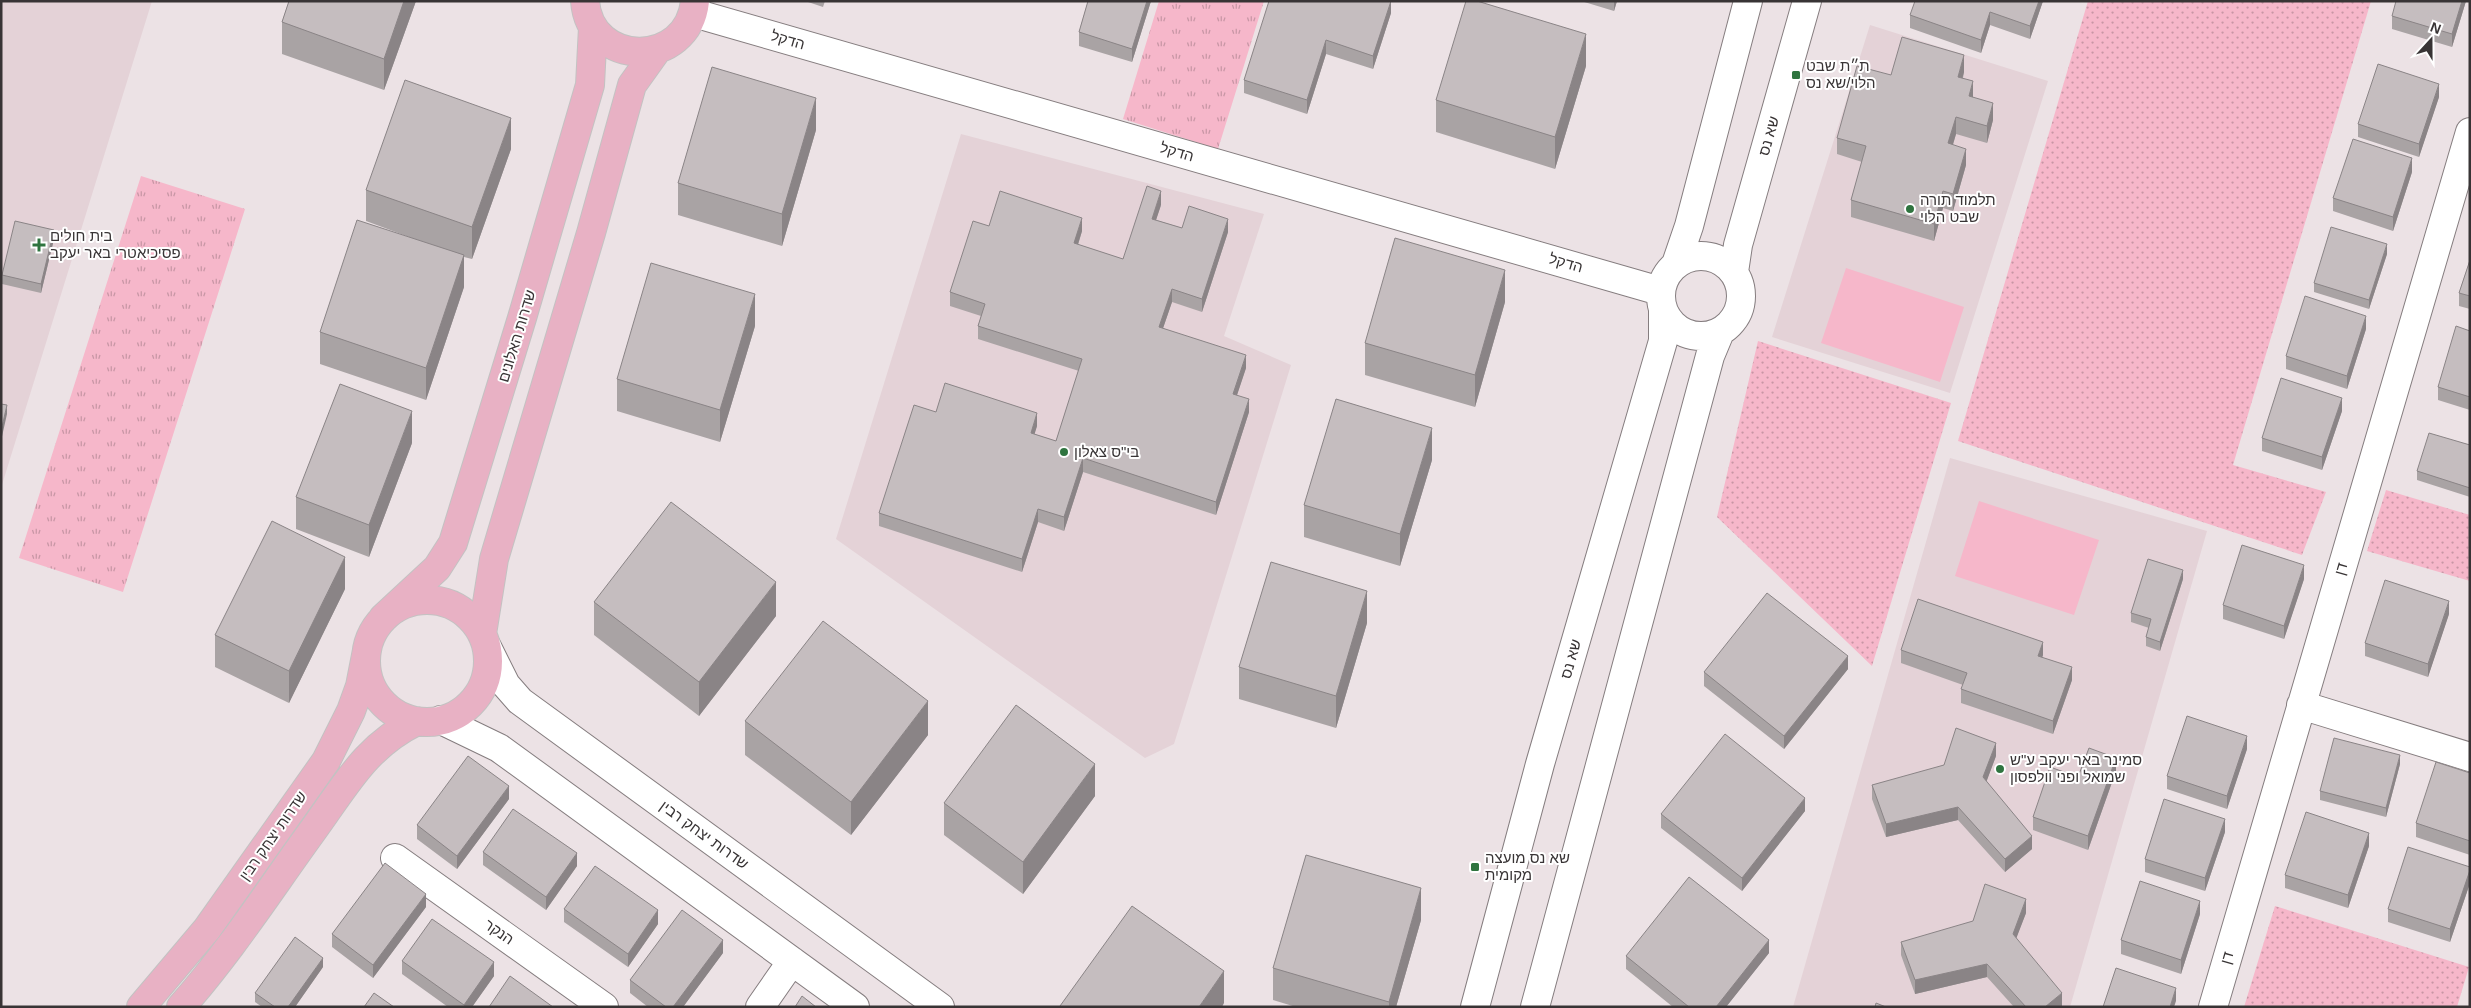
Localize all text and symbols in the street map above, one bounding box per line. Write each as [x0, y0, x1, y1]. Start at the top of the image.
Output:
north arrow [2406, 15, 2456, 65]
text: N [2428, 19, 2443, 37]
street label: הדקל [769, 27, 807, 52]
place label: ת״ת שבט הלוי/שא נס [1806, 57, 1876, 91]
marker: ת״ת שבט הלוי/שא נס [1790, 69, 1802, 81]
street label: שא נס [1755, 114, 1782, 158]
street label: הדקל [1158, 139, 1196, 164]
place label: תלמוד תורה שבט הלוי [1920, 191, 1996, 225]
marker: תלמוד תורה שבט הלוי [1904, 203, 1916, 215]
place label: בית חולים פסיכיאטרי באר יעקב [50, 227, 181, 261]
marker: בית חולים פסיכיאטרי באר יעקב [32, 238, 46, 252]
street label: הדקל [1547, 250, 1585, 275]
street label: שדרות האלונים [494, 288, 539, 384]
place label: בי"ס צאלון [1074, 443, 1139, 460]
marker: בי"ס צאלון [1058, 446, 1070, 458]
street label: דן [2331, 561, 2350, 577]
street label: שא נס [1557, 637, 1584, 681]
place label: סמינר באר יעקב ע"ש שמואל ופני וולפסון [2010, 751, 2142, 785]
marker: סמינר באר יעקב ע"ש שמואל ופני וולפסון [1994, 763, 2006, 775]
street label: שדרות יצחק רבין [236, 788, 310, 884]
street label: שדרות יצחק רבין [657, 797, 752, 872]
place label: שא נס מועצה מקומית [1485, 849, 1570, 883]
marker: שא נס מועצה מקומית [1469, 861, 1481, 873]
street label: הנקר [481, 915, 517, 948]
street label: דן [2217, 950, 2236, 966]

